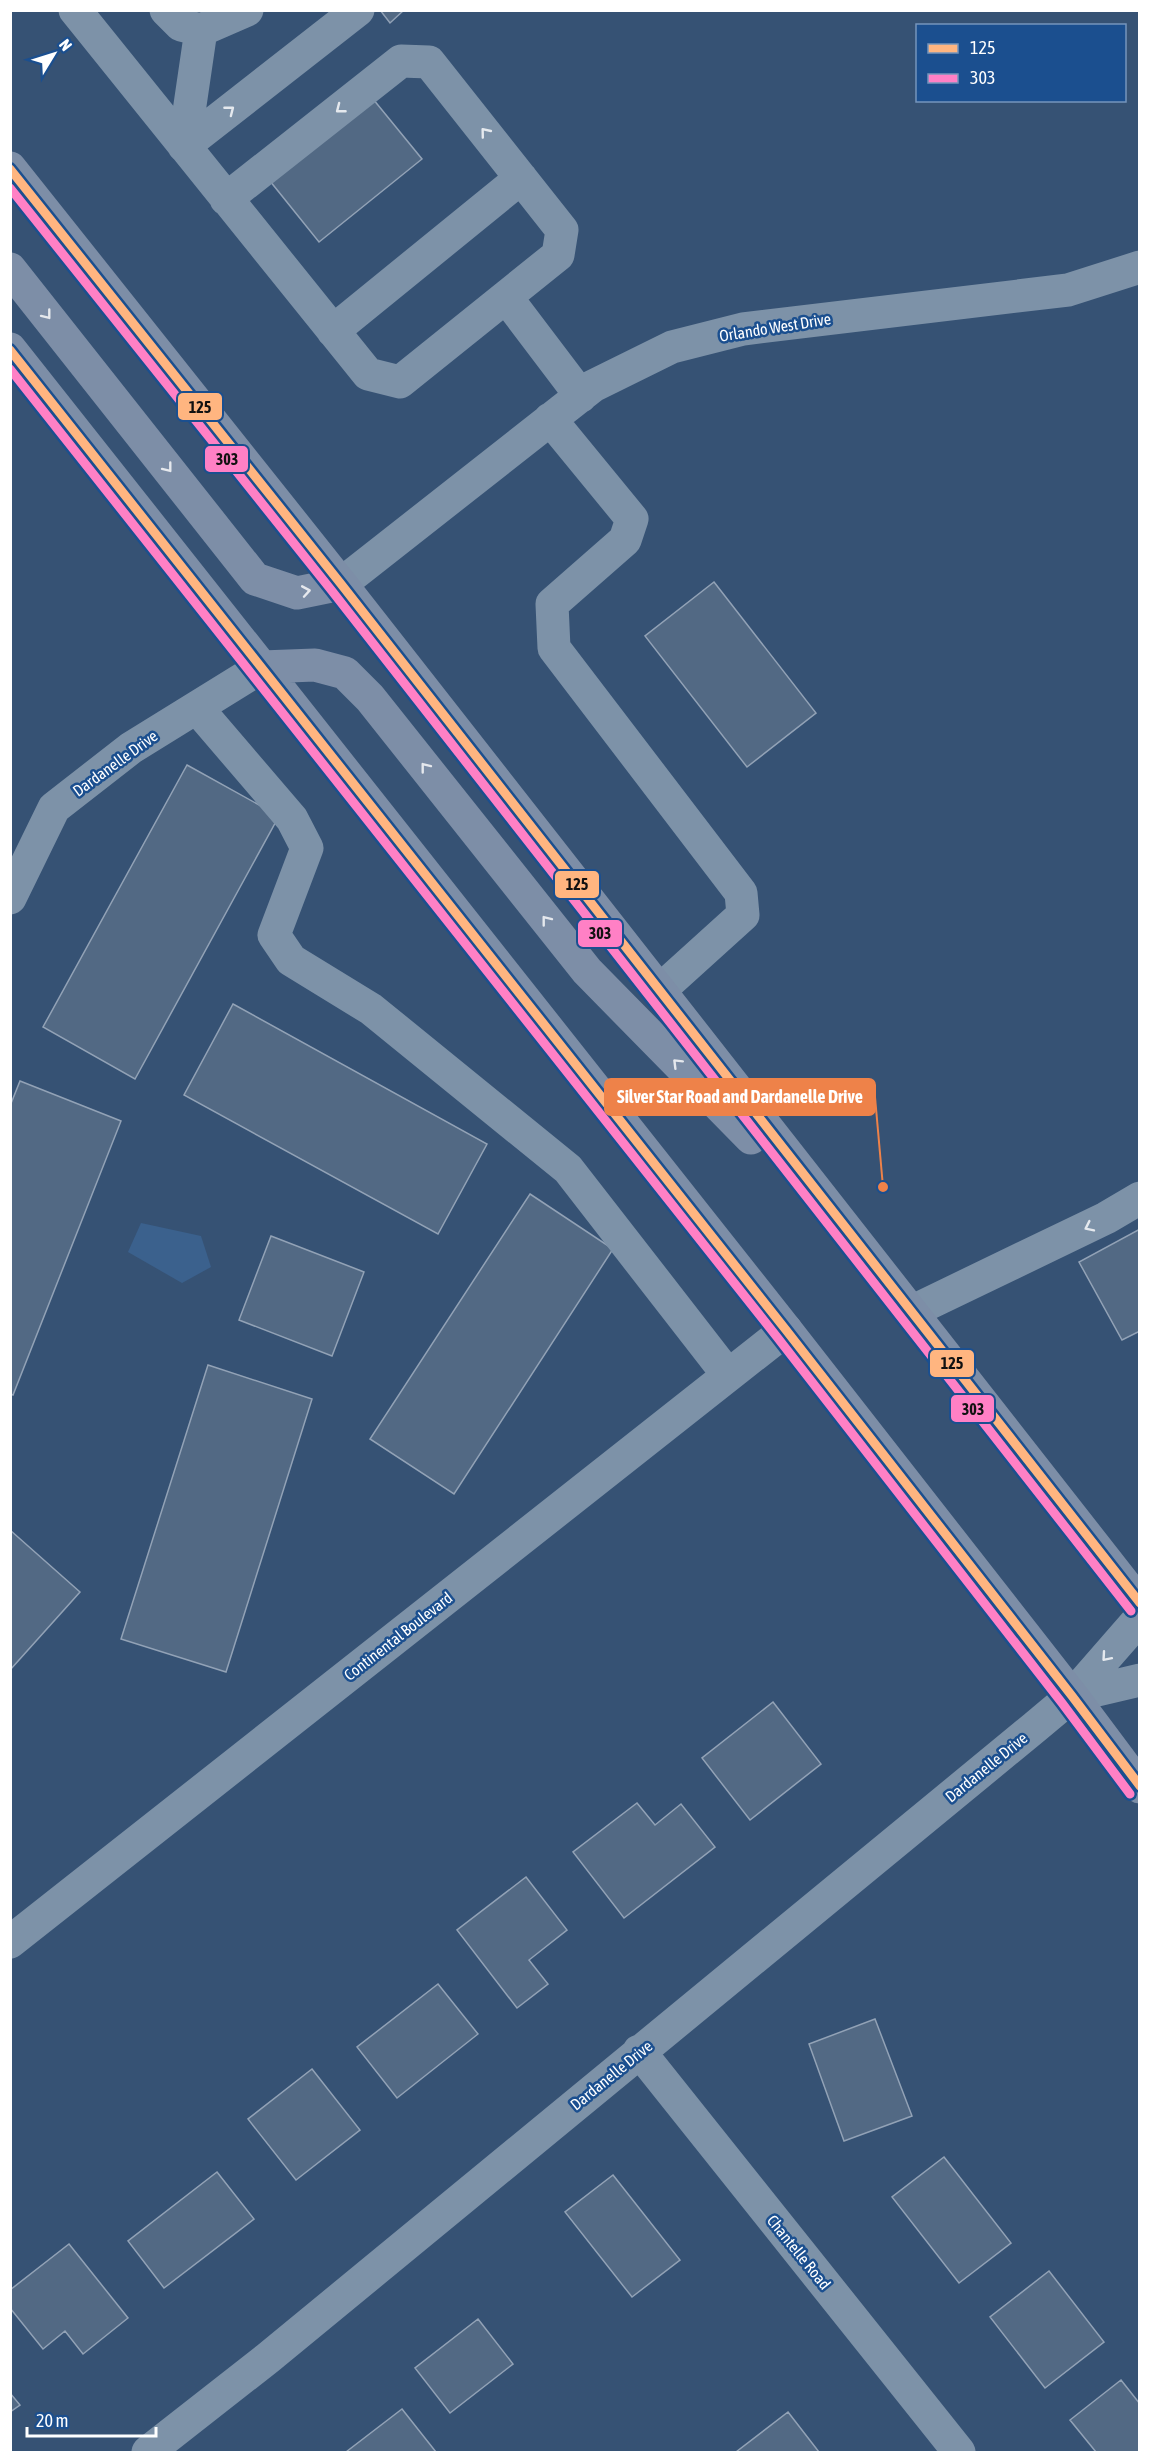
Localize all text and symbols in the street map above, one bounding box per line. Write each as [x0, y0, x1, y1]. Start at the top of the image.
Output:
north arrow [24, 24, 84, 84]
legend [916, 24, 1126, 102]
text: N [56, 35, 76, 54]
text: 125 [970, 37, 995, 58]
text: 303 [970, 67, 995, 88]
one-way arrow [336, 102, 347, 113]
one-way arrow [223, 107, 234, 118]
one-way arrow [481, 128, 492, 139]
one-way arrow [39, 308, 50, 319]
street label: Orlando West Drive [718, 309, 832, 345]
line badge: 125 [177, 392, 223, 421]
text: 125 [189, 398, 212, 416]
line badge: 303 [204, 445, 249, 473]
text: 303 [216, 450, 238, 468]
one-way arrow [160, 461, 171, 472]
one-way arrow [301, 585, 311, 598]
street label: Dardanelle Drive [69, 726, 161, 800]
one-way arrow [421, 763, 432, 774]
line badge: 125 [554, 870, 600, 899]
text: 125 [566, 875, 589, 893]
one-way arrow [542, 915, 553, 926]
line badge: 303 [577, 919, 623, 948]
text: 303 [589, 924, 611, 942]
one-way arrow [674, 1060, 685, 1071]
callout: Silver Star Road and Dardanelle Drive [605, 1079, 875, 1115]
text: Silver Star Road and Dardanelle Drive [617, 1086, 863, 1107]
one-way arrow [1084, 1219, 1095, 1231]
line badge: 125 [929, 1349, 975, 1378]
text: 125 [941, 1354, 964, 1372]
line badge: 303 [950, 1394, 995, 1423]
text: 303 [962, 1400, 984, 1418]
street label: Continental Boulevard [340, 1588, 456, 1684]
one-way arrow [1102, 1650, 1113, 1661]
street label: Dardanelle Drive [941, 1729, 1031, 1805]
street label: Dardanelle Drive [566, 2037, 656, 2113]
street label: Chantelle Road [764, 2211, 834, 2293]
scale bar [27, 2400, 156, 2438]
text: 20 m [36, 2410, 68, 2431]

